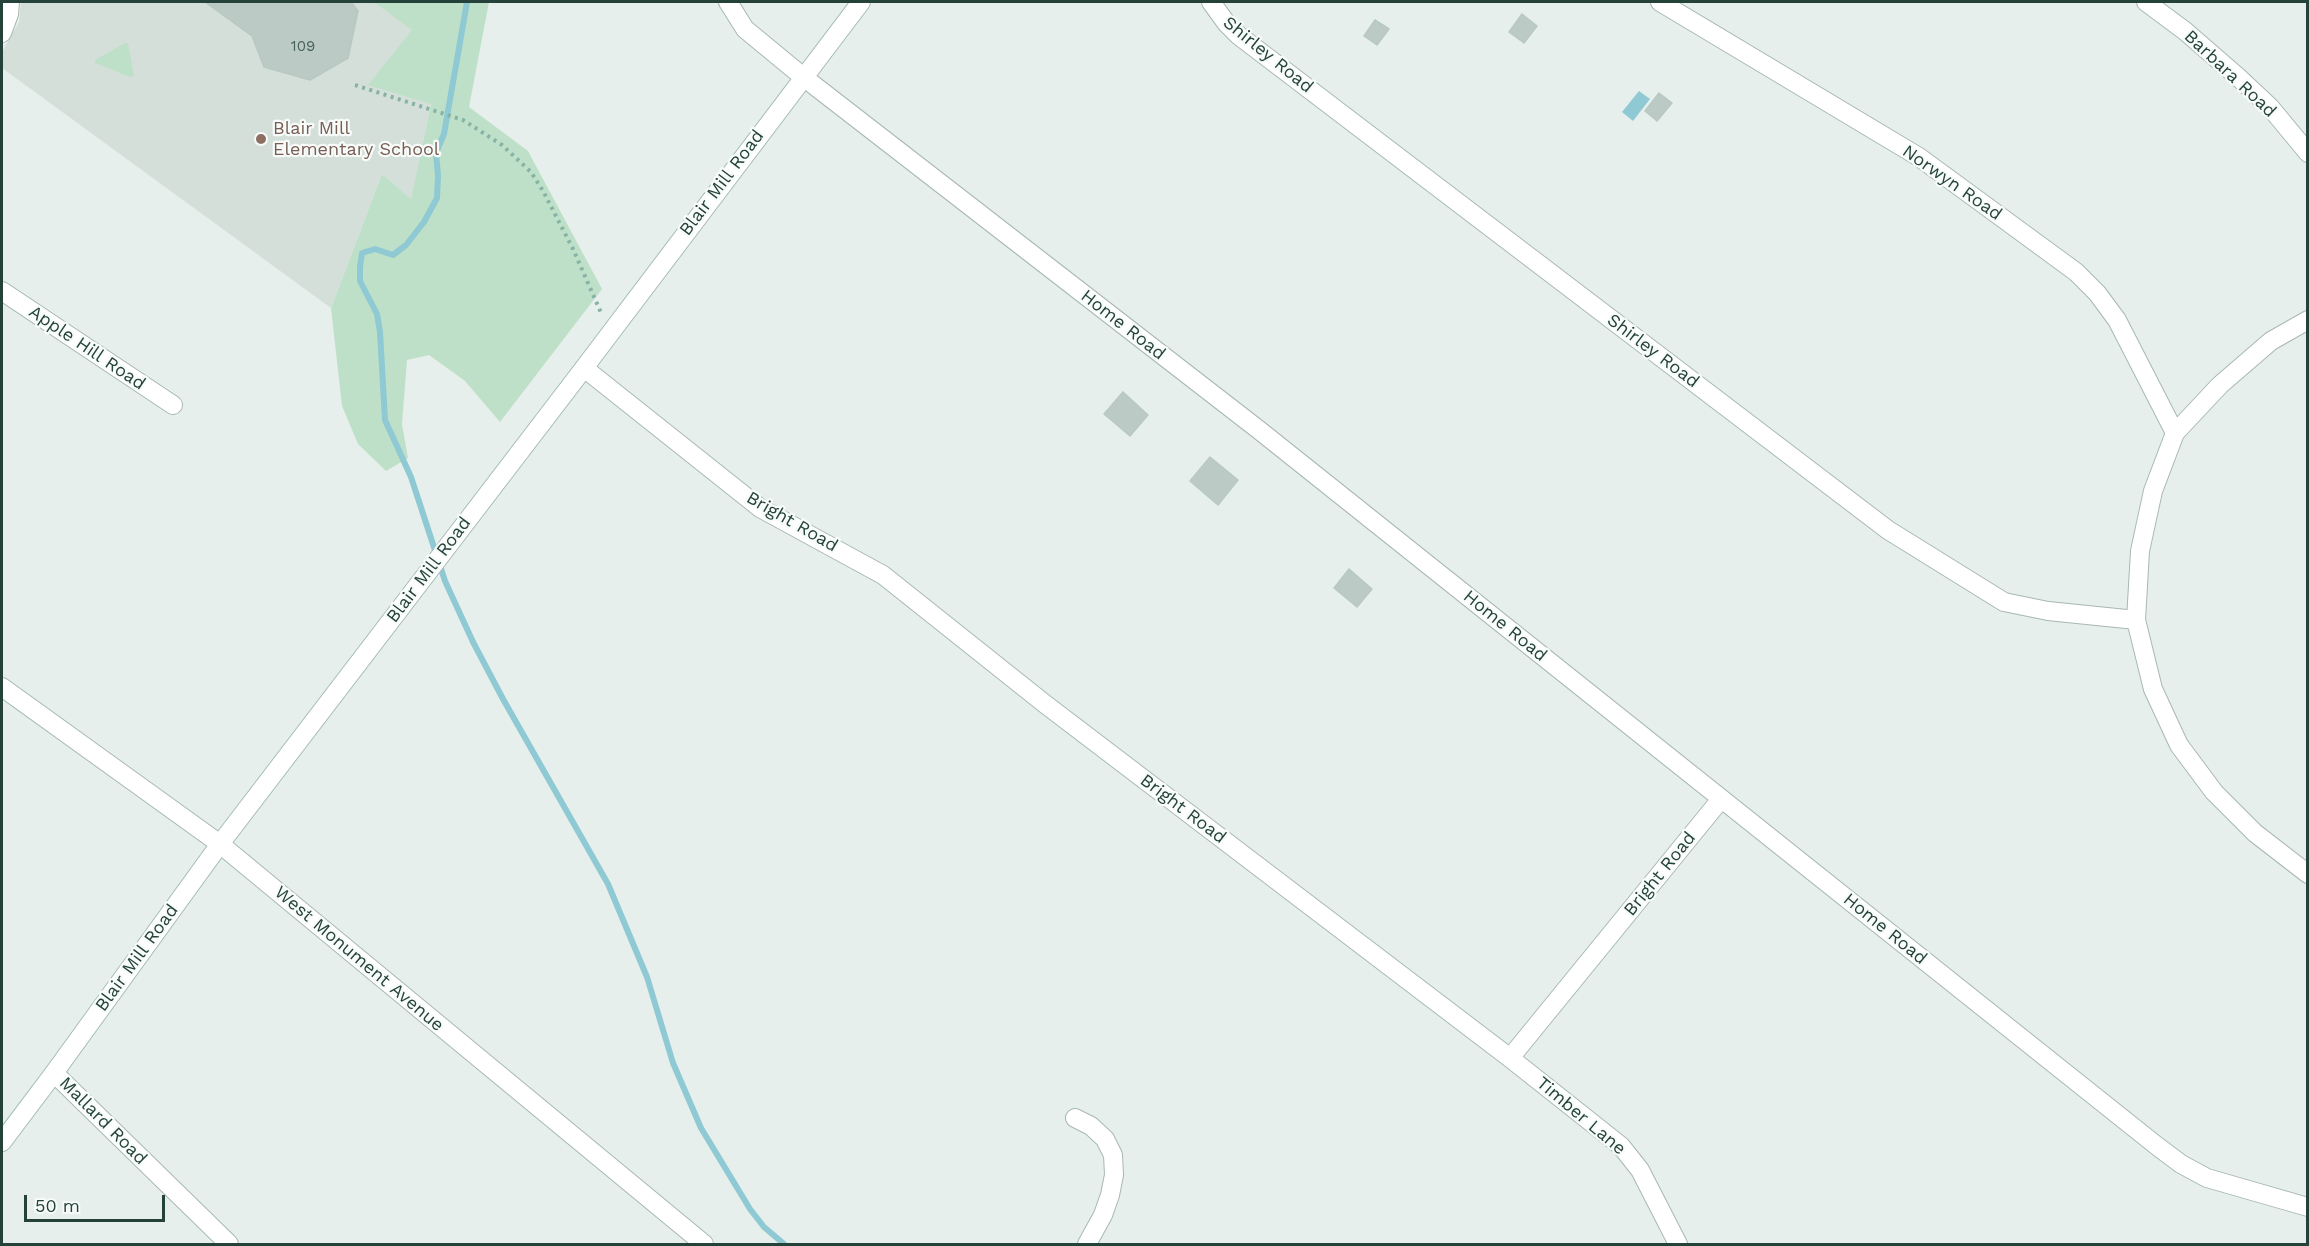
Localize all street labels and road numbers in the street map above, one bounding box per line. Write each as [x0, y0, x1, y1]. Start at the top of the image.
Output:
street label: Shirley Road [1219, 12, 1317, 98]
street label: Barbara Road [2179, 26, 2281, 122]
street label: Blair Mill Road [675, 126, 769, 240]
street label: Norwyn Road [1898, 141, 2006, 225]
street label: Home Road [1076, 285, 1170, 365]
street label: Apple Hill Road [25, 301, 149, 395]
street label: Shirley Road [1603, 309, 1703, 393]
street label: Bright Road [742, 487, 842, 557]
street label: Blair Mill Road [382, 513, 476, 627]
street label: Home Road [1459, 586, 1551, 666]
street label: Bright Road [1136, 770, 1230, 848]
street label: Bright Road [1619, 828, 1701, 920]
street label: West Monument Avenue [270, 882, 448, 1036]
street label: Home Road [1839, 889, 1931, 969]
street label: Blair Mill Road [91, 900, 183, 1016]
street label: Timber Lane [1532, 1072, 1630, 1160]
street label: Mallard Road [55, 1073, 151, 1169]

